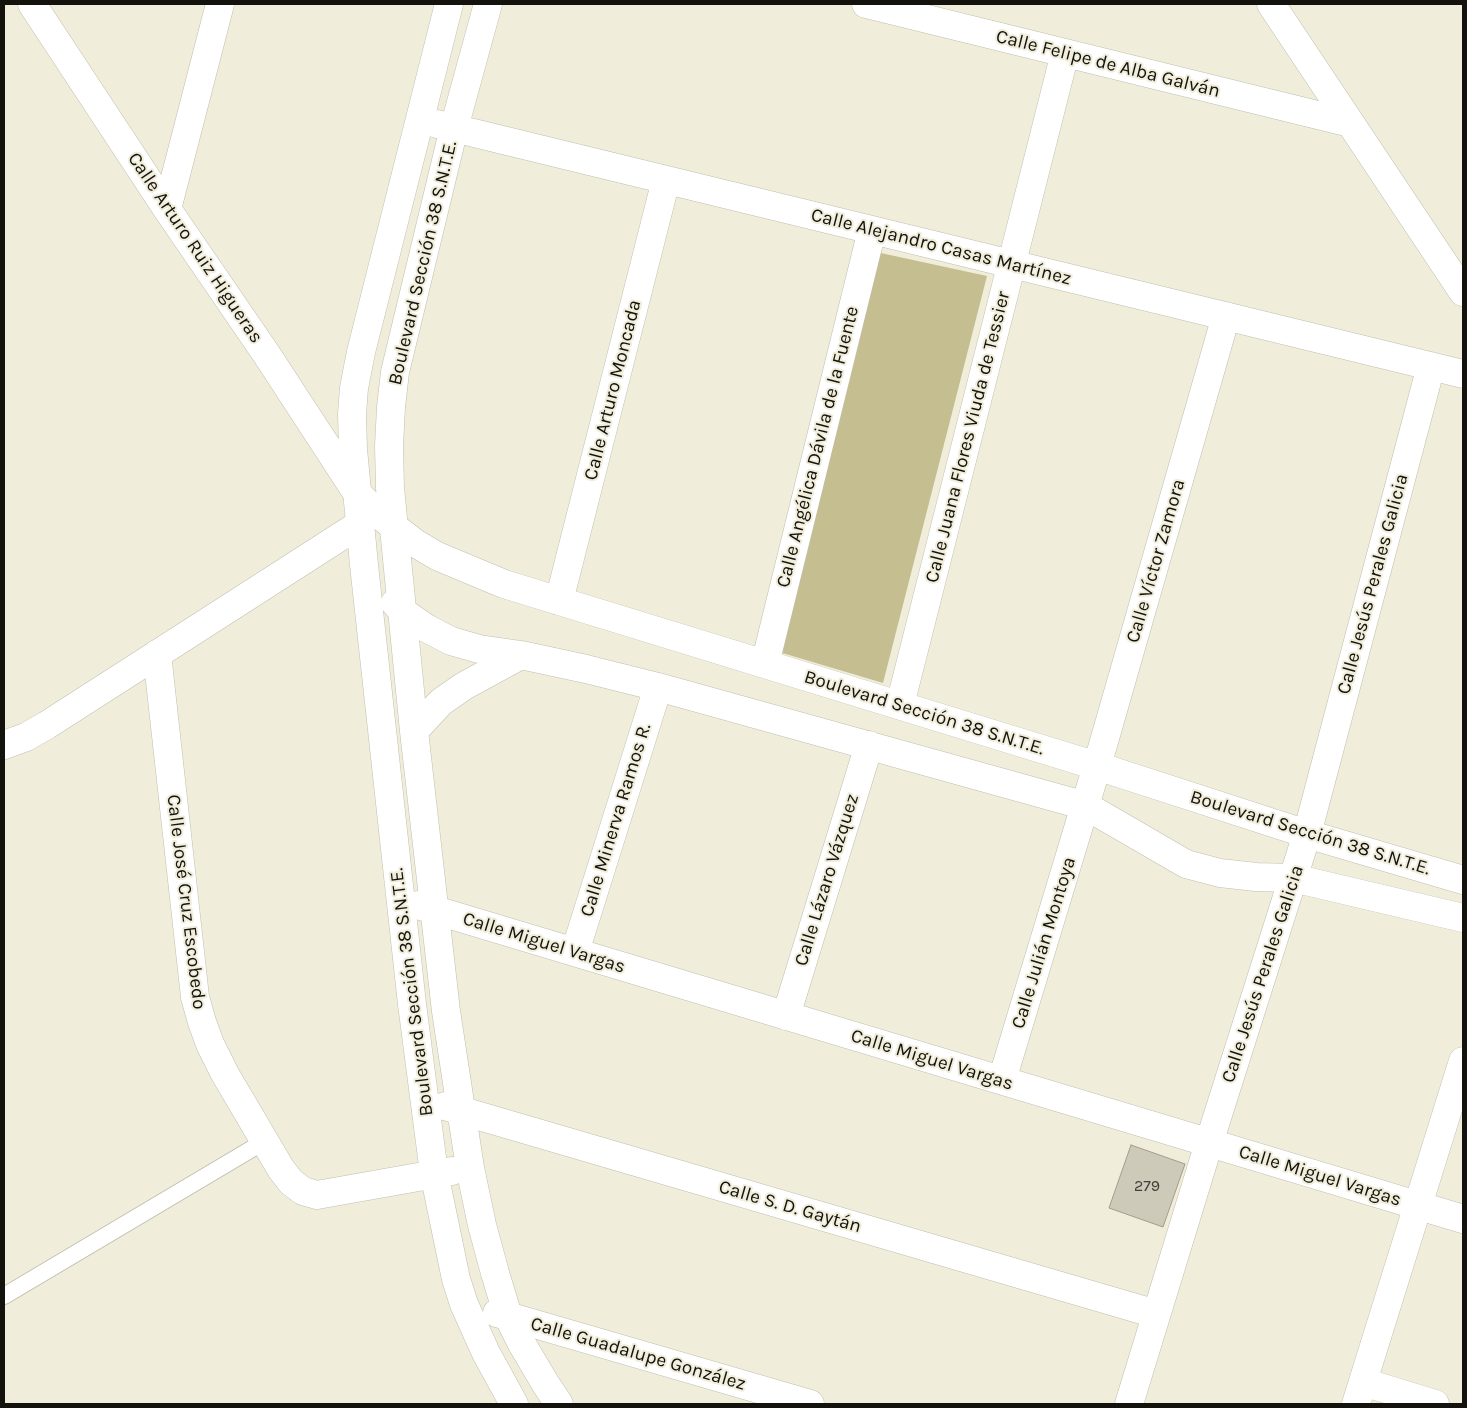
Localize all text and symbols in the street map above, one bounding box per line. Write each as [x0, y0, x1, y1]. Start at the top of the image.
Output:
street label: Calle Felipe de Alba Galván [994, 25, 1222, 103]
street label: Boulevard Sección 38 S.N.T.E. [384, 139, 462, 387]
street label: Calle Arturo Ruiz Higueras [123, 148, 267, 348]
street label: Calle Alejandro Casas Martínez [809, 204, 1073, 290]
street label: Calle Juana Flores Viuda de Tessier [921, 289, 1015, 585]
street label: Calle Arturo Moncada [580, 297, 646, 483]
street label: Calle Angélica Dávila de la Fuente [772, 304, 864, 590]
street label: Calle Jesús Perales Galicia [1333, 471, 1413, 697]
street label: Calle Víctor Zamora [1122, 477, 1190, 645]
street label: Boulevard Sección 38 S.N.T.E. [801, 666, 1047, 760]
street label: Calle Minerva Ramos R. [576, 720, 656, 920]
street label: Boulevard Sección 38 S.N.T.E. [1187, 786, 1433, 880]
street label: Calle Lázaro Vázquez [790, 791, 864, 969]
street label: Calle José Cruz Escobedo [162, 793, 210, 1011]
street label: Calle Julián Montoya [1007, 854, 1081, 1032]
street label: Calle Jesús Perales Galicia [1217, 862, 1309, 1086]
street label: Boulevard Sección 38 S.N.T.E. [385, 867, 439, 1117]
street label: Calle Miguel Vargas [460, 907, 628, 979]
street label: Calle Miguel Vargas [848, 1024, 1016, 1096]
street label: Calle Miguel Vargas [1236, 1140, 1404, 1212]
street label: Calle S. D. Gaytán [716, 1176, 864, 1238]
house number: 279 [1134, 1176, 1160, 1196]
street label: Calle Guadalupe González [528, 1312, 748, 1396]

